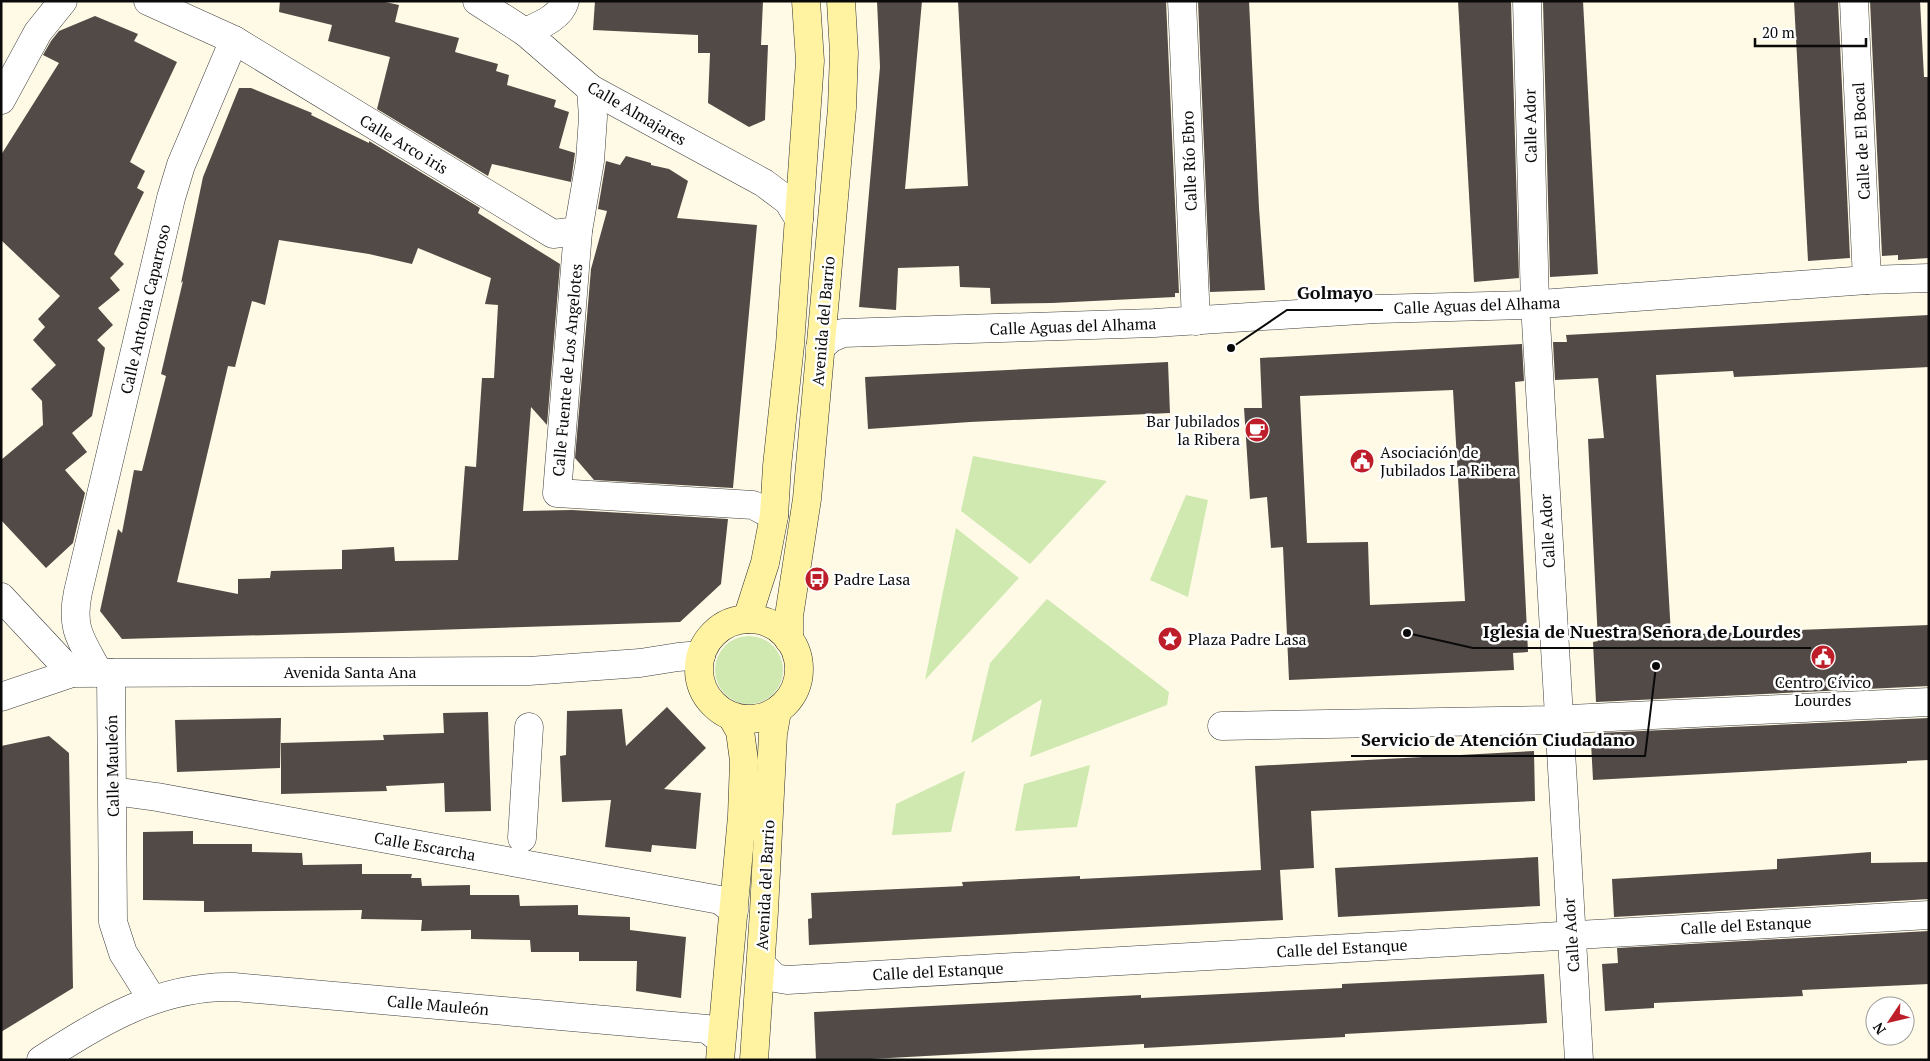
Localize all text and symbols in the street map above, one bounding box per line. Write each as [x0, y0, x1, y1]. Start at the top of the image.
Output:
scale bar [1755, 15, 1866, 47]
text: 20 m [1762, 22, 1795, 42]
street label: Calle Almajares [583, 76, 691, 150]
street label: Calle de El Bocal [1847, 81, 1875, 200]
street label: Calle Ador [1518, 88, 1542, 163]
street label: Calle Arco iris [356, 109, 452, 179]
street label: Calle Río Ebro [1176, 110, 1202, 212]
street label: Calle Antonia Caparroso [115, 222, 175, 396]
street label: Avenida del Barrio [806, 255, 840, 387]
street label: Calle Fuente de Los Angelotes [547, 263, 587, 477]
callout: Golmayo [1287, 277, 1383, 310]
text: Golmayo [1297, 280, 1373, 304]
street label: Calle Aguas del Alhama [1393, 291, 1561, 319]
street label: Calle Aguas del Alhama [989, 312, 1157, 340]
place label: Bar Jubilados la Ribera [1146, 410, 1240, 450]
cafe icon: Bar Jubilados la Ribera [1244, 417, 1270, 443]
place label: Asociación de Jubilados La Ribera [1380, 441, 1516, 481]
public building icon: Asociación de Jubilados La Ribera [1349, 448, 1375, 474]
street label: Calle Ador [1534, 492, 1560, 569]
bus stop icon: Padre Lasa [804, 566, 830, 592]
place label: Padre Lasa [834, 568, 910, 590]
callout: Iglesia de Nuestra Señora de Lourdes [1473, 615, 1811, 648]
text: Iglesia de Nuestra Señora de Lourdes [1483, 619, 1801, 643]
place icon: Plaza Padre Lasa [1157, 626, 1183, 652]
place label: Plaza Padre Lasa [1188, 628, 1307, 650]
public building icon: Centro Cívico Lourdes [1810, 644, 1836, 670]
street label: Avenida Santa Ana [283, 661, 417, 683]
place label: Centro Cívico Lourdes [1775, 671, 1871, 711]
street label: Calle Mauleón [100, 714, 124, 817]
callout: Servicio de Atención Ciudadano [1351, 723, 1645, 756]
text: Servicio de Atención Ciudadano [1361, 727, 1635, 751]
street label: Avenida del Barrio [751, 819, 779, 951]
street label: Calle Escarcha [372, 826, 478, 866]
street label: Calle Ador [1557, 896, 1585, 973]
street label: Calle del Estanque [1680, 911, 1812, 939]
street label: Calle del Estanque [1276, 934, 1408, 962]
street label: Calle del Estanque [872, 957, 1004, 985]
street label: Calle Mauleón [386, 990, 490, 1020]
north arrow [1865, 996, 1915, 1046]
text: N [1868, 1019, 1890, 1039]

